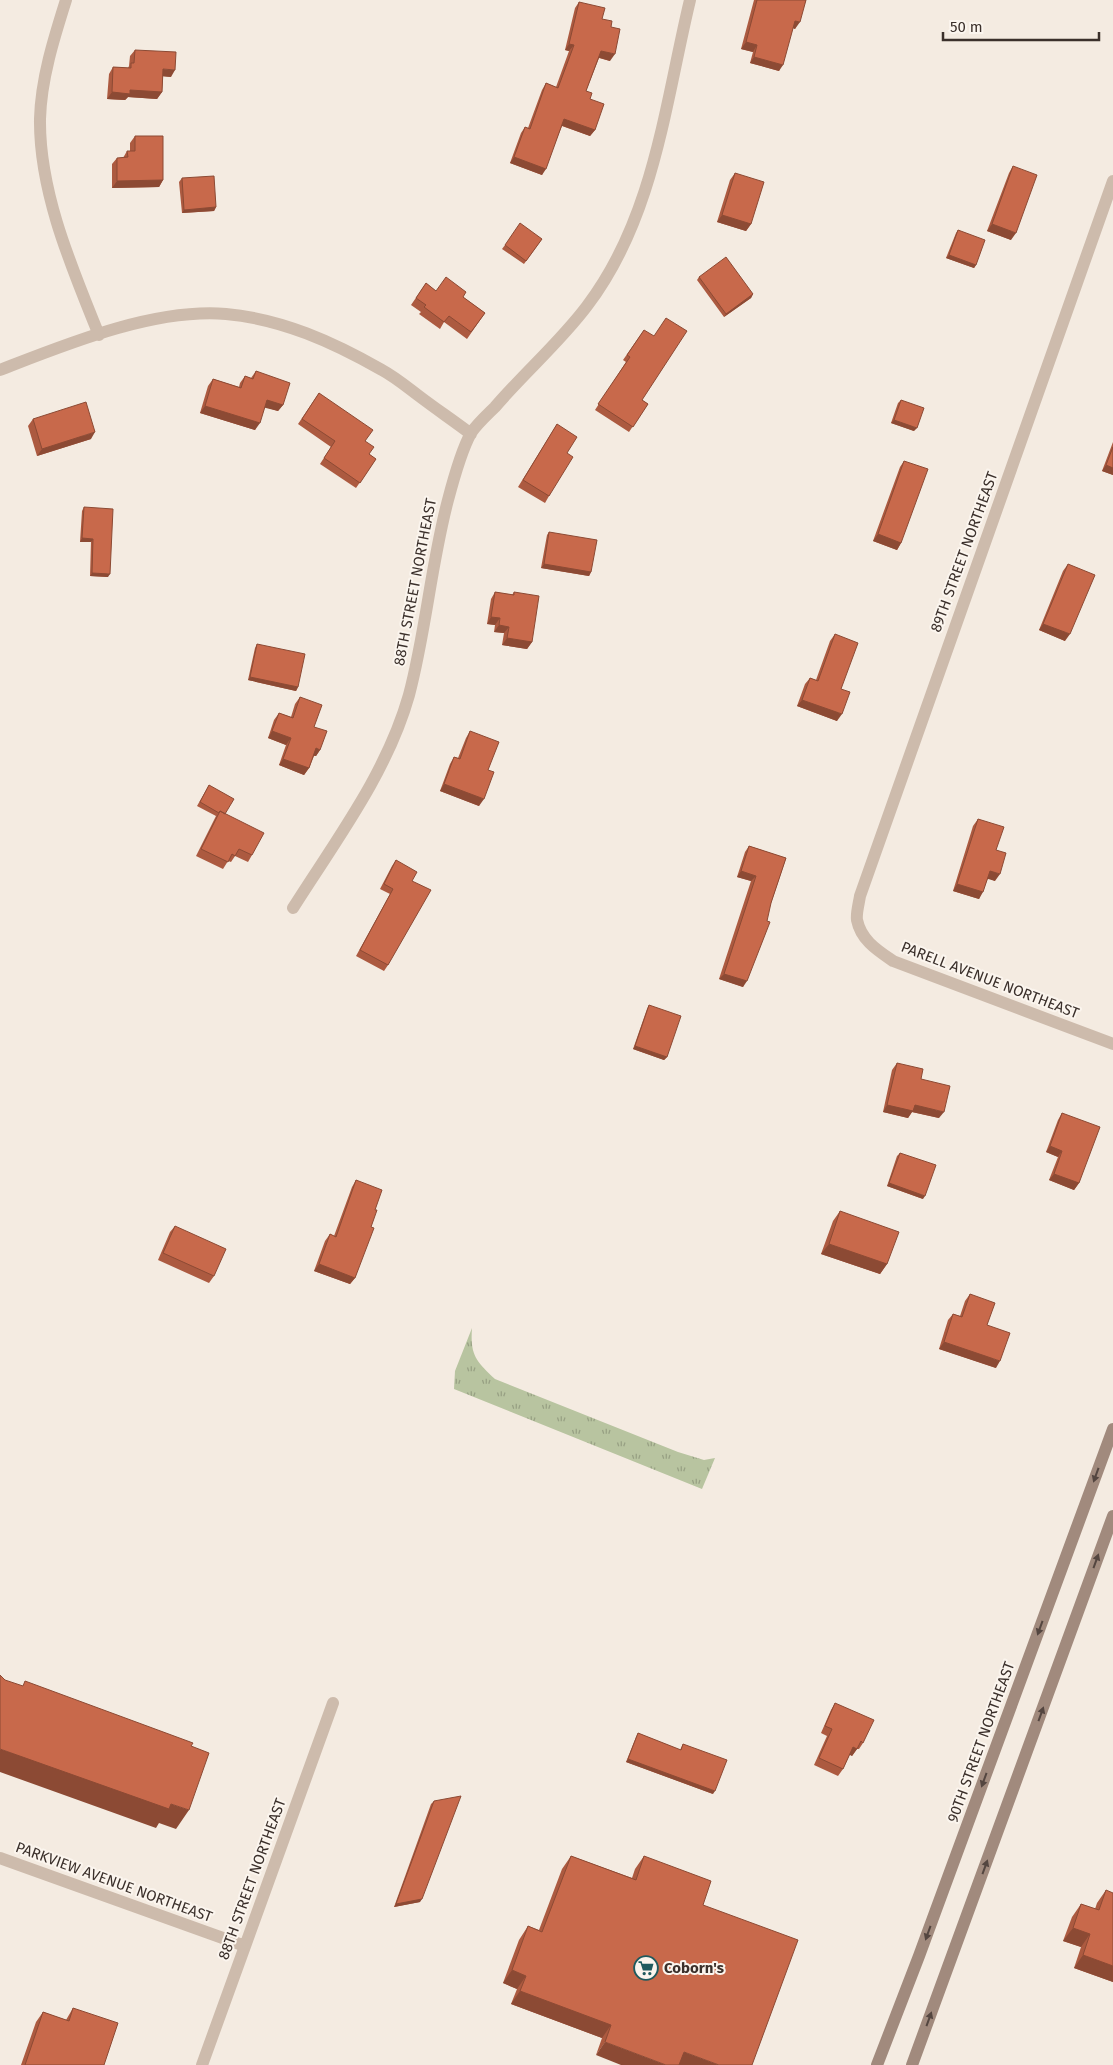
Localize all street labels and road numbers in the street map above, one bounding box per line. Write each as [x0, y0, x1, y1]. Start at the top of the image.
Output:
street label: 89TH STREET NORTHEAST [927, 469, 1002, 635]
street label: 88TH STREET NORTHEAST [390, 497, 440, 667]
street label: PARELL AVENUE NORTHEAST [899, 938, 1082, 1022]
street label: 90TH STREET NORTHEAST [944, 1659, 1019, 1825]
street label: 88TH STREET NORTHEAST [214, 1796, 290, 1962]
street label: PARKVIEW AVENUE NORTHEAST [13, 1838, 215, 1926]

